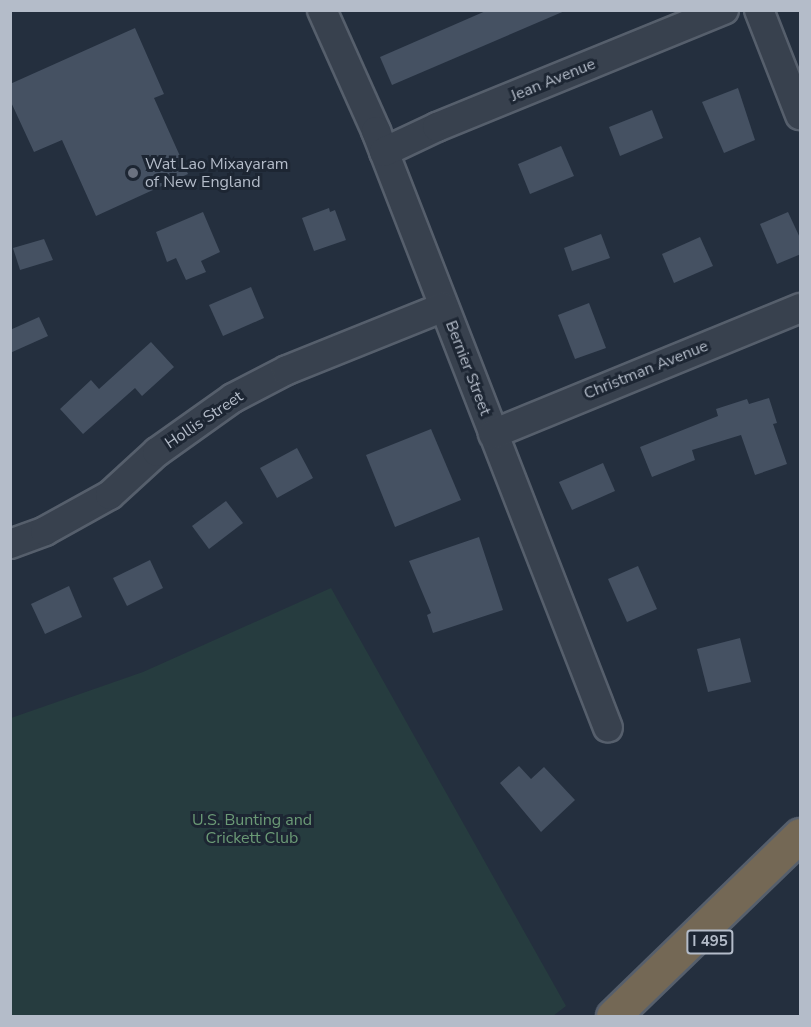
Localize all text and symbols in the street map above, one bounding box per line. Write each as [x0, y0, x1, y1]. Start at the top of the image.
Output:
street label: Jean Avenue [508, 54, 598, 106]
place label: Wat Lao Mixayaram of New England [145, 154, 289, 192]
marker: Wat Lao Mixayaram of New England [126, 166, 140, 180]
street label: Bernier Street [441, 318, 495, 418]
street label: Christman Avenue [581, 336, 711, 404]
street label: Hollis Street [161, 387, 247, 453]
park label: U.S. Bunting and Crickett Club [192, 810, 312, 848]
road number: I 495 [686, 930, 734, 954]

